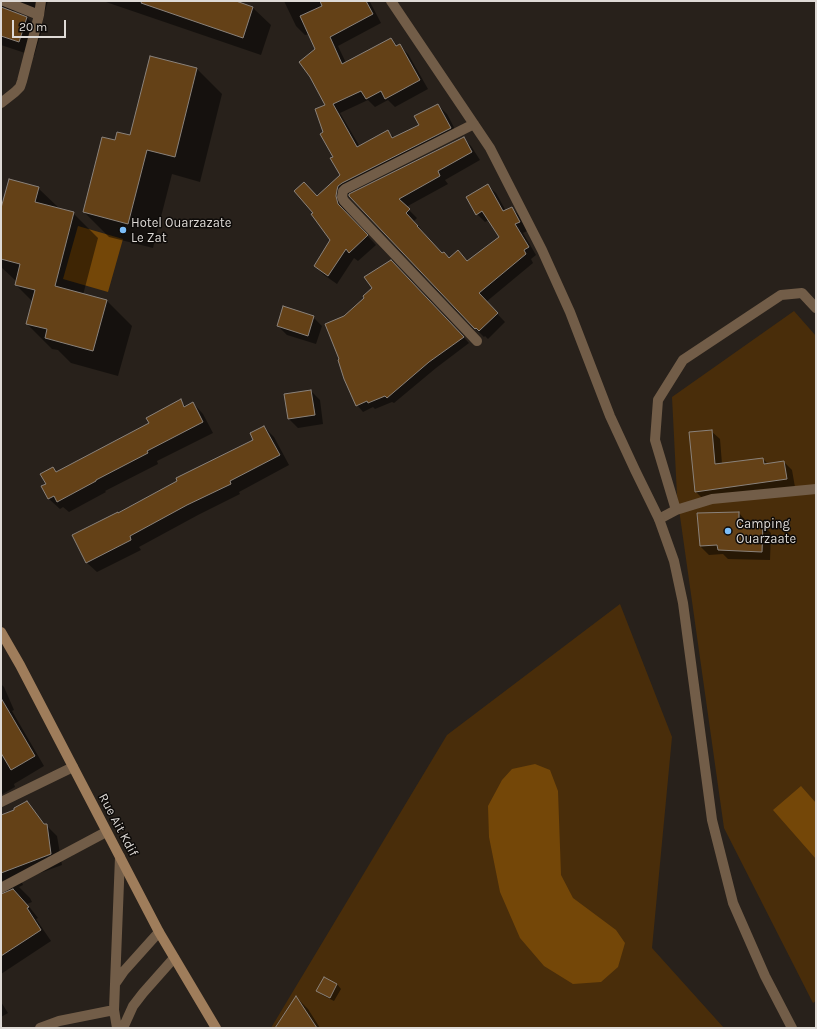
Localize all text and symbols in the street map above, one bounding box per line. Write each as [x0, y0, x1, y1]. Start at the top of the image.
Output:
scale bar [14, 12, 68, 38]
text: 20 m [19, 20, 47, 34]
place label: Hotel Ouarzazate Le Zat [131, 215, 231, 246]
marker: Hotel Ouarzazate Le Zat [118, 225, 128, 235]
place label: Camping Ouarzaate [736, 516, 796, 547]
marker: Camping Ouarzaate [723, 526, 733, 536]
street label: Rue Ait Kdif [95, 791, 141, 859]

